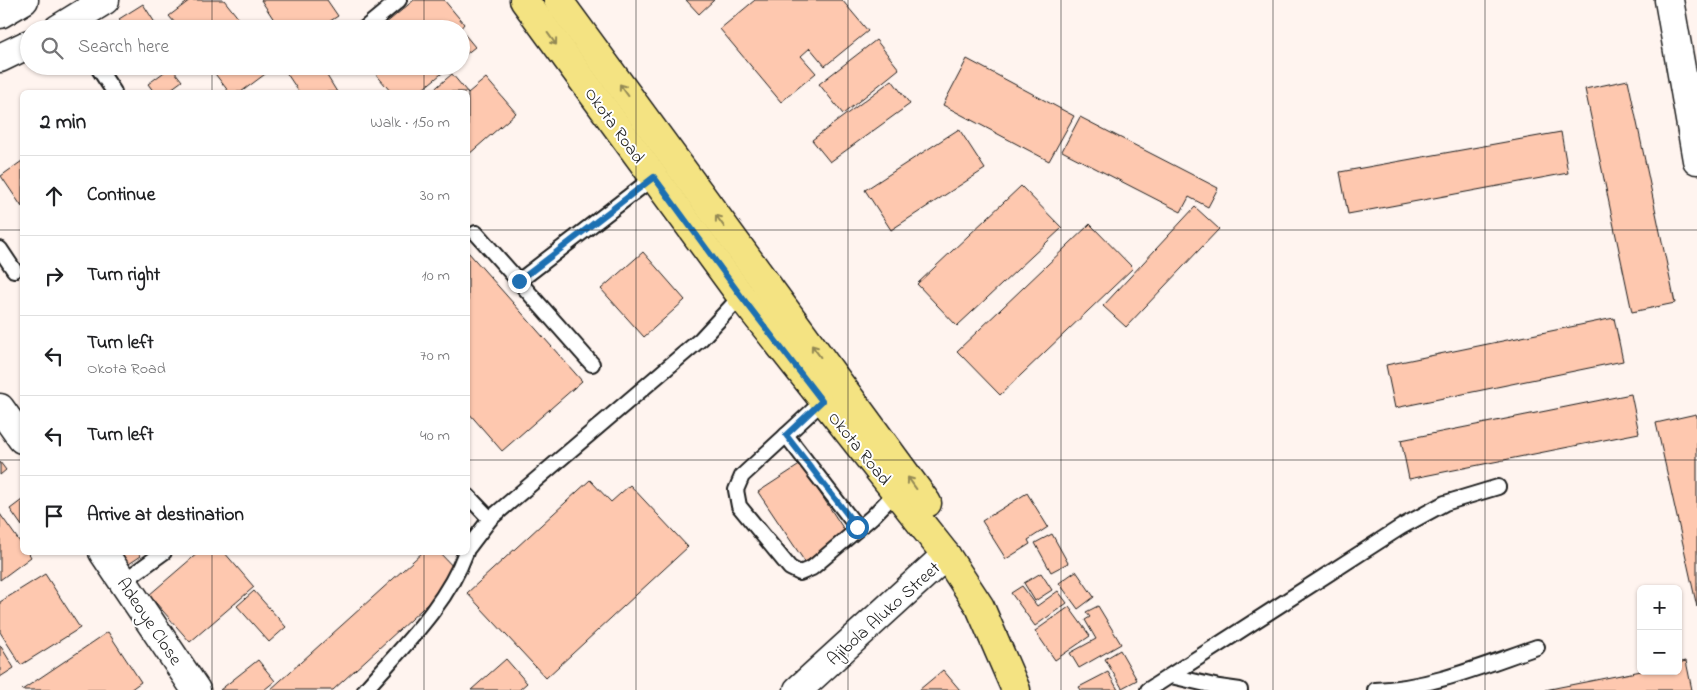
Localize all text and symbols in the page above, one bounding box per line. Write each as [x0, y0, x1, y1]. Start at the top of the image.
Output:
search box [20, 20, 470, 75]
one-way arrow [547, 32, 558, 45]
icon: search [38, 34, 66, 62]
text: Search here [78, 34, 169, 61]
street label: Okota Road [577, 83, 650, 170]
one-way arrow [619, 83, 629, 97]
text: 2 min [40, 108, 86, 138]
text: Walk · 150 m [370, 111, 450, 135]
icon: ahead [40, 182, 68, 210]
text: Continue [87, 182, 155, 209]
text: 30 m [420, 184, 450, 208]
one-way arrow [715, 214, 725, 228]
icon: right [40, 262, 68, 290]
text: Turn right [87, 262, 160, 289]
text: 10 m [422, 264, 450, 288]
route end [508, 270, 531, 293]
text: Turn left [87, 330, 154, 357]
icon: left [40, 342, 68, 370]
text: 70 m [420, 344, 450, 368]
one-way arrow [811, 345, 822, 358]
text: Okota Road [87, 357, 166, 381]
street label: Okota Road [820, 407, 896, 492]
icon: left [40, 422, 68, 450]
text: Turn left [87, 422, 154, 449]
text: 40 m [420, 424, 450, 448]
one-way arrow [907, 476, 917, 490]
icon: arrive [40, 502, 68, 530]
text: Arrive at destination [87, 502, 244, 529]
route start [846, 516, 869, 539]
street label: Ajibola Aluko Street [822, 556, 947, 673]
street label: Adeoye Close [109, 573, 188, 672]
map controls [1637, 585, 1682, 675]
button: + [1637, 585, 1682, 630]
button: − [1637, 630, 1682, 675]

